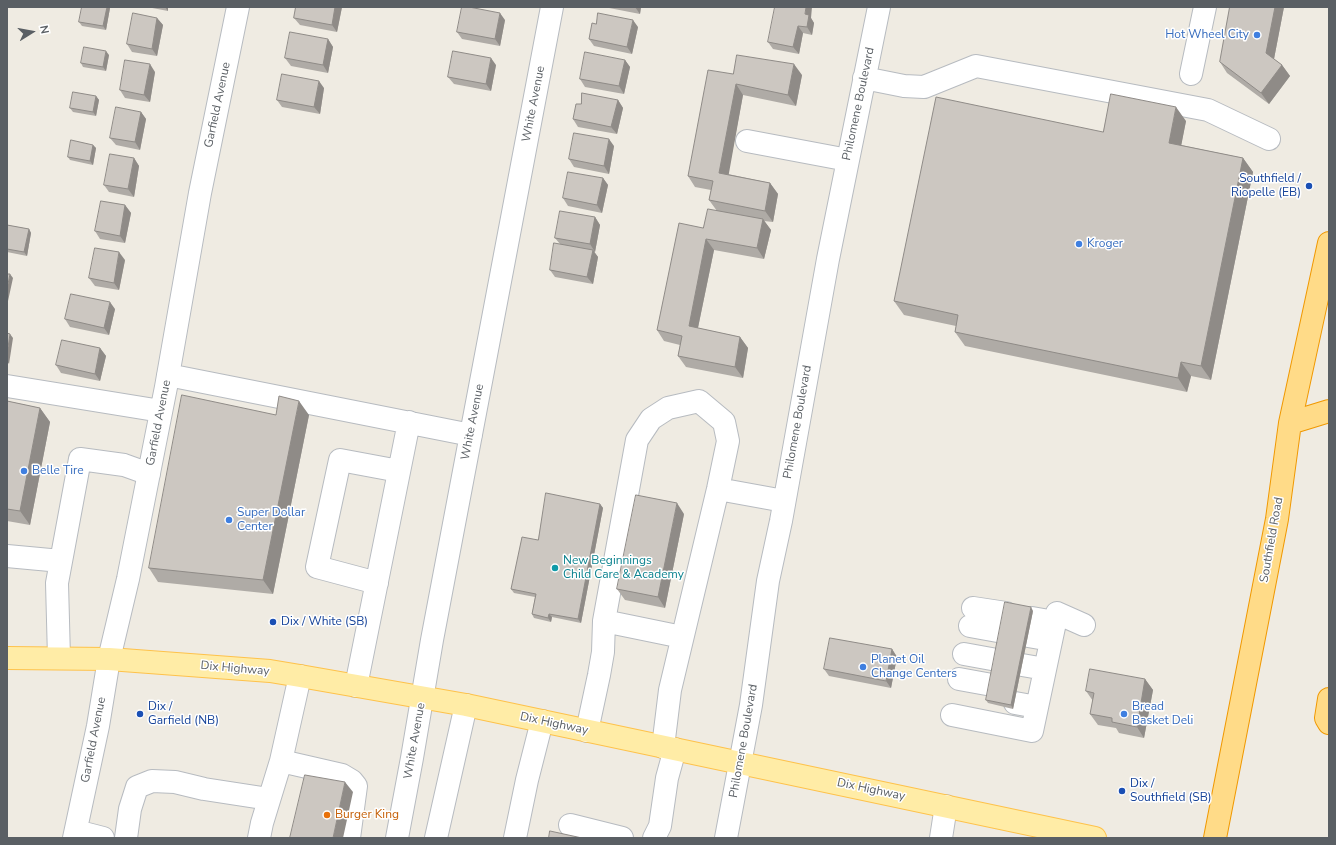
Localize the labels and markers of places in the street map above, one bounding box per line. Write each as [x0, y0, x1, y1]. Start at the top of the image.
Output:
place label: Hot Wheel City [1165, 28, 1249, 42]
marker: Hot Wheel City [1252, 30, 1262, 40]
place label: Southfield / Riopelle (EB) [1231, 172, 1301, 200]
marker: Southfield / Riopelle (EB) [1304, 181, 1314, 191]
place label: Kroger [1087, 237, 1123, 251]
marker: Kroger [1074, 239, 1084, 249]
place label: Belle Tire [32, 464, 84, 478]
marker: Belle Tire [19, 466, 29, 476]
place label: Super Dollar Center [237, 506, 305, 534]
marker: Super Dollar Center [224, 515, 234, 525]
place label: New Beginnings Child Care & Academy [563, 554, 684, 582]
marker: New Beginnings Child Care & Academy [550, 563, 560, 573]
place label: Dix / White (SB) [281, 615, 368, 629]
marker: Dix / White (SB) [268, 617, 278, 627]
place label: Planet Oil Change Centers [871, 653, 957, 681]
marker: Planet Oil Change Centers [858, 662, 868, 672]
place label: Dix / Garfield (NB) [148, 700, 219, 728]
place label: Bread Basket Deli [1132, 700, 1193, 728]
marker: Dix / Garfield (NB) [135, 709, 145, 719]
marker: Bread Basket Deli [1119, 709, 1129, 719]
place label: Dix / Southfield (SB) [1130, 777, 1212, 805]
marker: Dix / Southfield (SB) [1117, 786, 1127, 796]
place label: Burger King [335, 808, 399, 822]
marker: Burger King [322, 810, 332, 820]

